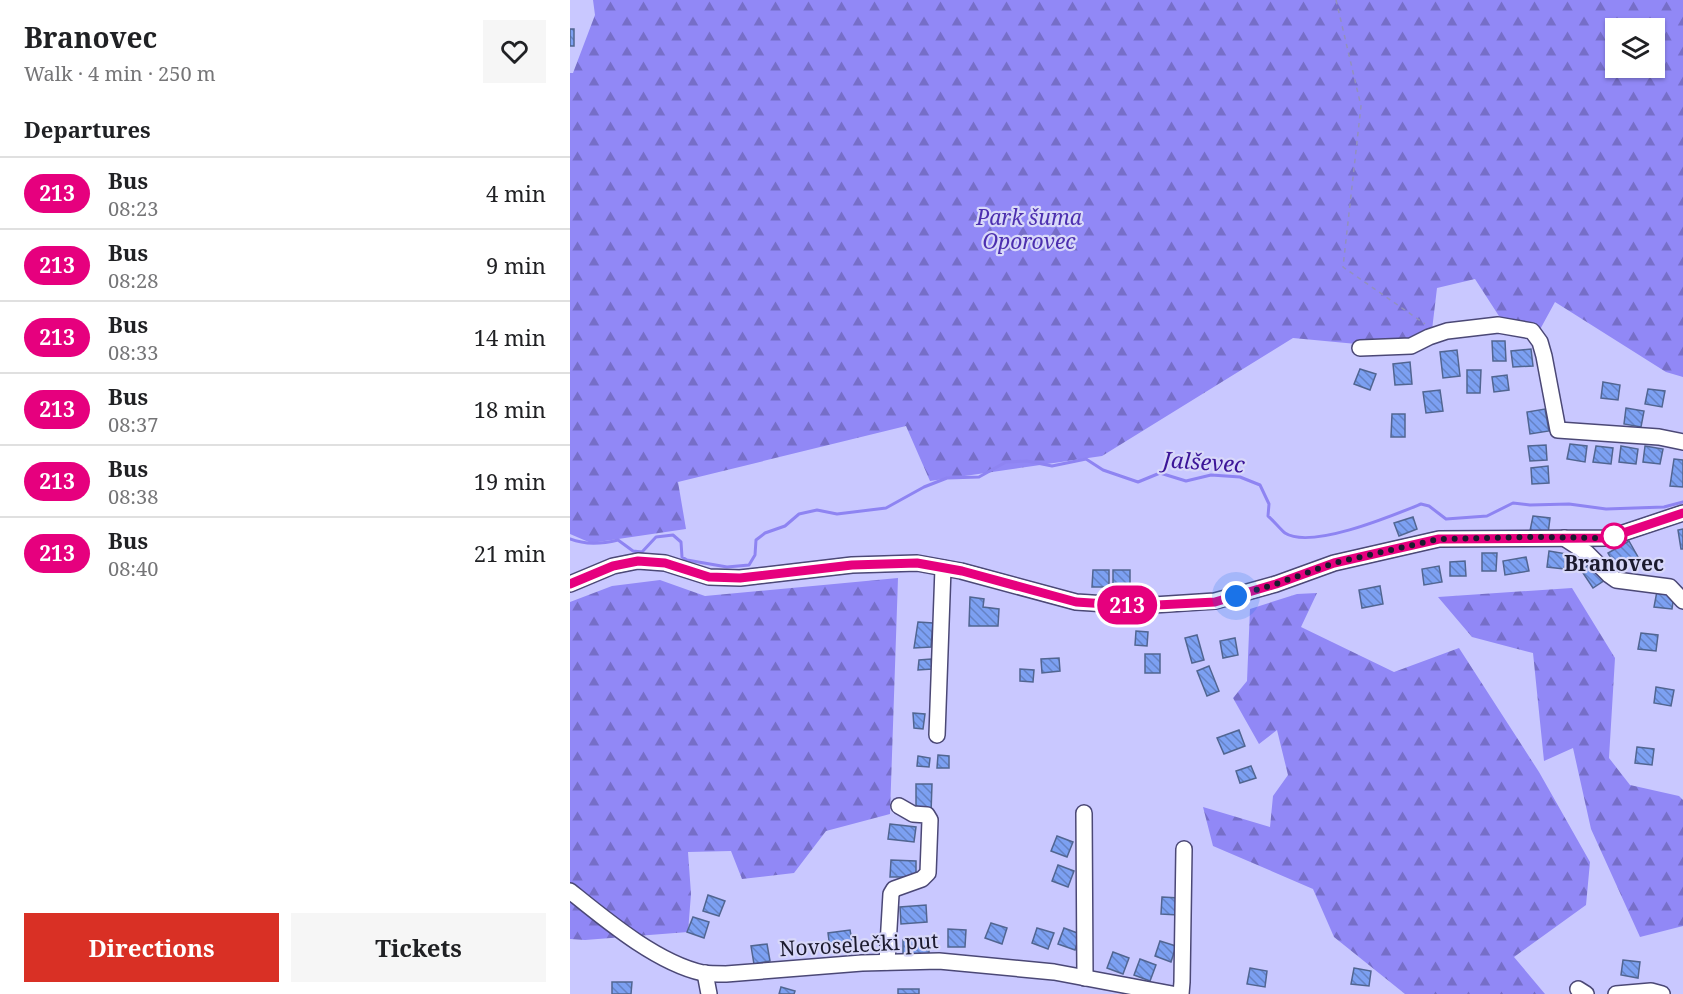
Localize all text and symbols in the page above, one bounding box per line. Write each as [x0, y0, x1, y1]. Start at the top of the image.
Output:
text: Branovec [24, 18, 157, 56]
map controls [1605, 18, 1665, 78]
button: layers [1605, 18, 1665, 78]
button: heart [483, 20, 546, 83]
text: Walk · 4 min · 250 m [24, 60, 216, 87]
text: Departures [24, 114, 151, 144]
text: Bus [108, 165, 148, 195]
text: 4 min [486, 178, 546, 208]
text: 213 [39, 179, 75, 207]
text: 08:23 [108, 195, 158, 222]
park label: Park šuma Oporovec [975, 203, 1083, 255]
text: Bus [108, 237, 148, 267]
text: 9 min [486, 250, 546, 280]
text: 213 [39, 251, 75, 279]
text: 08:28 [108, 267, 158, 294]
text: Bus [108, 309, 148, 339]
text: 14 min [474, 322, 546, 352]
text: 213 [39, 323, 75, 351]
text: 08:33 [108, 339, 158, 366]
text: Bus [108, 381, 148, 411]
text: 18 min [474, 394, 546, 424]
text: 213 [39, 395, 75, 423]
text: 08:37 [108, 411, 158, 438]
water label: Jalševec [1158, 443, 1246, 479]
text: Bus [108, 453, 148, 483]
text: 19 min [474, 466, 546, 496]
text: 213 [39, 467, 75, 495]
text: 08:38 [108, 483, 158, 510]
marker: Branovec [1601, 523, 1627, 549]
text: Bus [108, 525, 148, 555]
text: 21 min [474, 538, 546, 568]
text: 213 [39, 539, 75, 567]
place label: Branovec [1564, 549, 1664, 577]
text: 08:40 [108, 555, 158, 582]
your location [1221, 581, 1251, 611]
line badge: 213 [1092, 586, 1162, 624]
text: 213 [1109, 591, 1145, 619]
button: Directions [24, 913, 279, 982]
button: Tickets [291, 913, 546, 982]
street label: Novoselečki put [779, 926, 939, 962]

